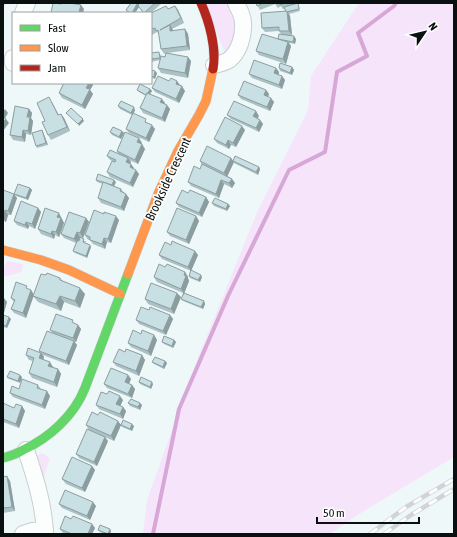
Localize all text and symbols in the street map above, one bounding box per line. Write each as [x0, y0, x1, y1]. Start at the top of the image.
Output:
legend [12, 12, 152, 84]
north arrow [405, 12, 445, 52]
text: N [426, 20, 440, 32]
text: Fast [48, 21, 66, 35]
text: Slow [48, 41, 69, 55]
text: Jam [48, 61, 66, 75]
street label: Brookside Crescent [142, 135, 194, 223]
scale bar [317, 499, 419, 525]
text: 50 m [323, 506, 345, 520]

